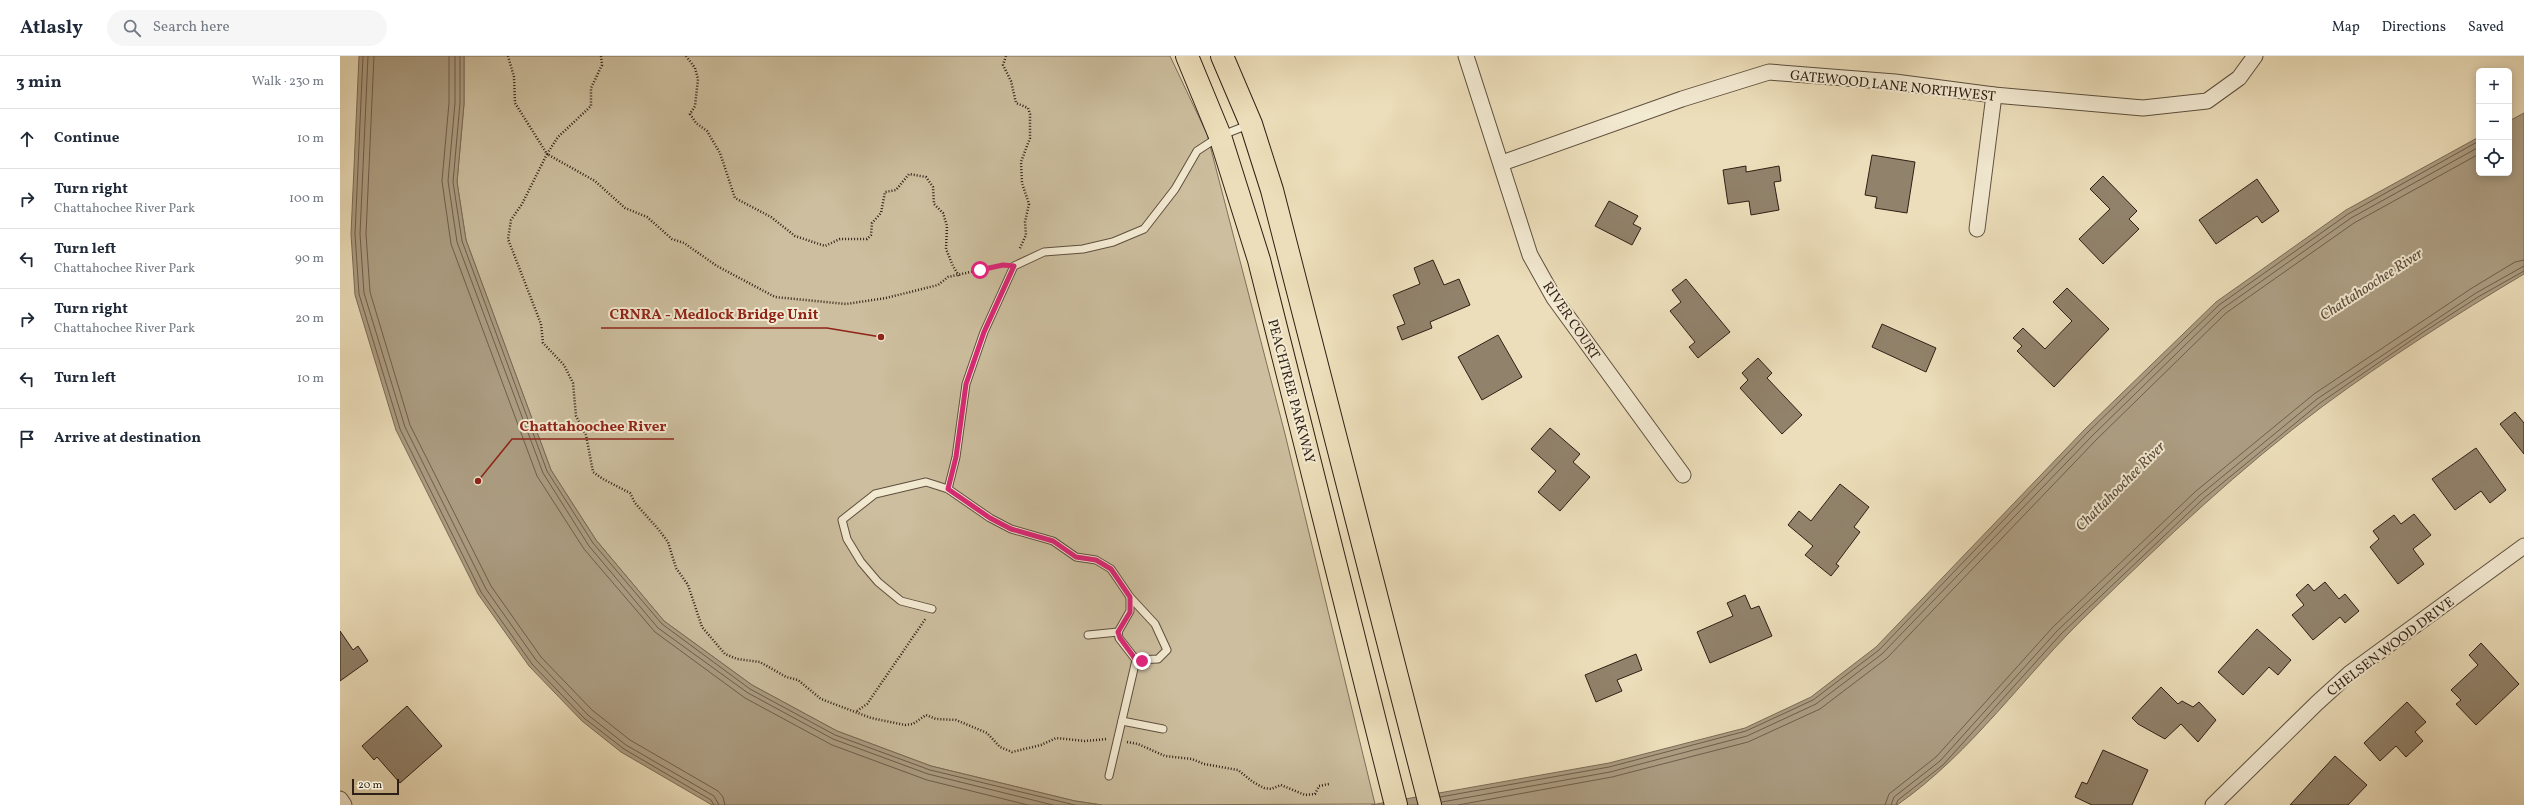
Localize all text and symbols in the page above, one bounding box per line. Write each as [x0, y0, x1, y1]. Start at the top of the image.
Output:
search box [107, 10, 387, 46]
text: Atlasly [20, 15, 83, 41]
icon: search [121, 17, 143, 39]
text: Search here [153, 17, 230, 38]
text: Map [2332, 18, 2360, 37]
text: Directions [2382, 18, 2446, 37]
text: Saved [2468, 18, 2504, 37]
street label: GATEWOOD LANE NORTHWEST [1789, 66, 1997, 107]
map controls [2476, 68, 2512, 176]
button: + [2476, 68, 2512, 104]
text: 3 min [16, 71, 62, 94]
text: Walk · 230 m [252, 73, 324, 91]
button: − [2476, 104, 2512, 140]
icon: ahead [16, 128, 38, 150]
text: Continue [54, 128, 119, 149]
text: 10 m [297, 130, 324, 148]
button: locate [2476, 140, 2512, 176]
text: Turn right [54, 179, 128, 200]
icon: right [16, 188, 38, 210]
text: 100 m [289, 190, 324, 208]
text: Chattahochee River Park [54, 200, 195, 218]
text: Turn left [54, 239, 116, 260]
water label: Chattahoochee River [2316, 244, 2428, 327]
icon: left [16, 248, 38, 270]
text: 90 m [295, 250, 324, 268]
text: Chattahochee River Park [54, 260, 195, 278]
route start [971, 261, 989, 279]
street label: RIVER COURT [1538, 278, 1604, 364]
text: Turn right [54, 299, 128, 320]
callout: CRNRA - Medlock Bridge Unit [601, 301, 827, 328]
text: CRNRA - Medlock Bridge Unit [610, 305, 819, 326]
icon: right [16, 308, 38, 330]
text: 20 m [295, 310, 324, 328]
street label: PEACHTREE PARKWAY [1262, 317, 1319, 466]
text: Chattahochee River Park [54, 320, 195, 338]
icon: left [16, 368, 38, 390]
text: Turn left [54, 368, 116, 389]
text: 10 m [297, 370, 324, 388]
callout: Chattahoochee River [512, 412, 674, 439]
text: Chattahoochee River [520, 417, 666, 438]
icon: arrive [16, 428, 38, 450]
text: Arrive at destination [54, 428, 201, 449]
water label: Chattahoochee River [2071, 437, 2171, 537]
street label: CHELSEN WOOD DRIVE [2323, 593, 2458, 701]
route end [1133, 652, 1151, 670]
scale bar [352, 777, 399, 796]
text: 20 m [358, 778, 382, 793]

